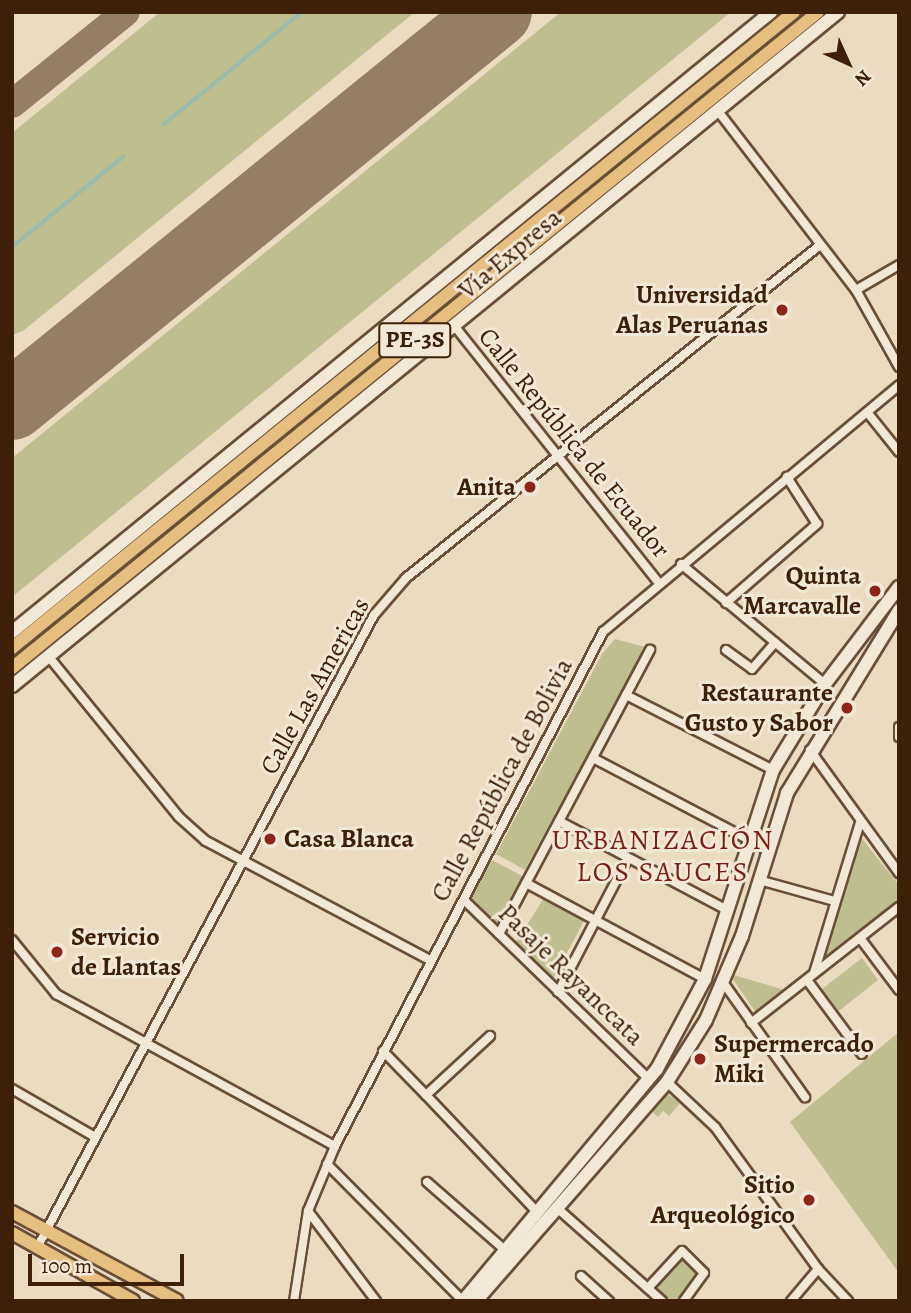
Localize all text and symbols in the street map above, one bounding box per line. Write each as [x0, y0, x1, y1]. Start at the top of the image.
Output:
north arrow [813, 28, 883, 98]
text: N [849, 64, 877, 92]
street label: Vía Expresa [452, 202, 568, 306]
place label: Universidad Alas Peruanas [616, 279, 768, 340]
marker: Universidad Alas Peruanas [774, 302, 790, 318]
road number: PE-3S [378, 320, 452, 360]
street label: Calle República de Ecuador [472, 322, 676, 564]
place label: Anita [457, 471, 516, 503]
marker: Anita [522, 479, 538, 495]
place label: Quinta Marcavalle [743, 560, 861, 622]
marker: Quinta Marcavalle [867, 583, 883, 599]
street label: Calle Las Americas [254, 592, 376, 780]
street label: Calle República de Bolivia [425, 653, 579, 907]
place label: Restaurante Gusto y Sabor [685, 677, 833, 738]
marker: Restaurante Gusto y Sabor [839, 700, 855, 716]
place label: Casa Blanca [284, 823, 414, 855]
district label: URBANIZACIÓN LOS SAUCES [553, 823, 773, 889]
marker: Casa Blanca [262, 831, 278, 847]
street label: Pasaje Rayanccata [492, 898, 650, 1052]
place label: Servicio de Llantas [71, 921, 181, 982]
marker: Servicio de Llantas [49, 944, 65, 960]
place label: Supermercado Miki [714, 1028, 874, 1090]
marker: Supermercado Miki [692, 1051, 708, 1067]
place label: Sitio Arqueológico [651, 1169, 795, 1230]
marker: Sitio Arqueológico [801, 1192, 817, 1208]
scale bar [32, 1240, 187, 1284]
text: 100 m [41, 1252, 92, 1280]

